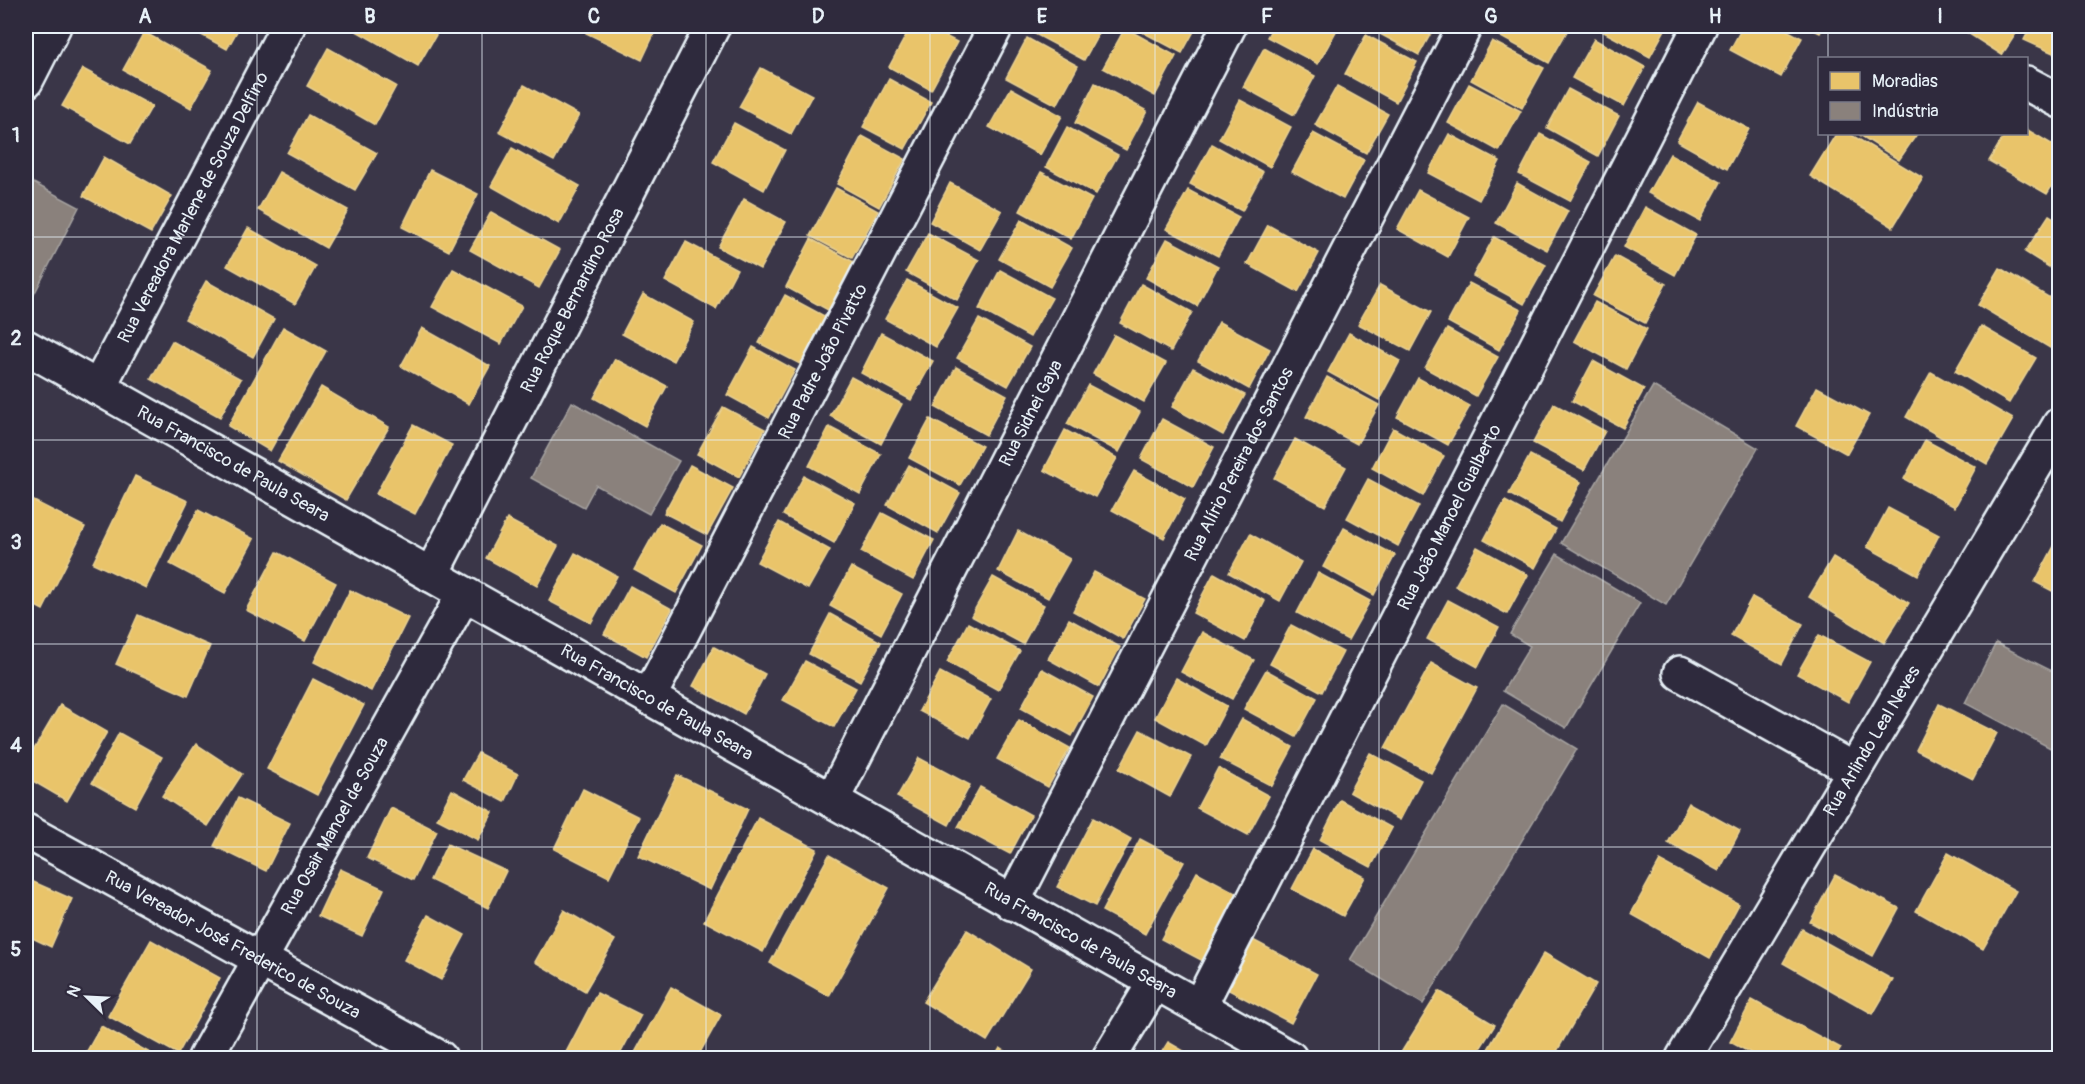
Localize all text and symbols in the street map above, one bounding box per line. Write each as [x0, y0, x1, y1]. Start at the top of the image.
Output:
text: A [139, 4, 152, 29]
text: B [364, 4, 376, 29]
text: C [588, 4, 600, 29]
text: D [812, 4, 825, 29]
text: E [1037, 4, 1048, 29]
text: F [1261, 4, 1273, 29]
text: G [1484, 4, 1498, 29]
text: H [1709, 4, 1722, 29]
text: I [1937, 4, 1943, 29]
legend [1818, 57, 2028, 135]
street label: Rua Vereadora Marlene de Souza Delfino [113, 68, 274, 347]
text: Moradias [1872, 70, 1938, 93]
text: Indústria [1872, 100, 1939, 123]
text: 1 [12, 123, 20, 148]
street label: Rua Roque Bernardino Rosa [516, 204, 630, 397]
street label: Rua Padre João Pivatto [773, 279, 873, 443]
text: 2 [10, 326, 22, 351]
street label: Rua Sidnei Gaya [994, 356, 1068, 470]
street label: Rua Alírio Pereira dos Santos [1180, 363, 1299, 565]
street label: Rua Francisco de Paula Seara [133, 401, 334, 527]
street label: Rua João Manoel Gualberto [1393, 420, 1507, 614]
text: 3 [10, 530, 22, 555]
street label: Rua Francisco de Paula Seara [556, 639, 757, 766]
street label: Rua Arlindo Leal Neves [1818, 662, 1926, 821]
text: 4 [10, 733, 22, 758]
street label: Rua Osair Manoel de Souza [276, 733, 394, 919]
street label: Rua Vereador José Frederico de Souza [101, 866, 364, 1024]
street label: Rua Francisco de Paula Seara [980, 877, 1181, 1004]
text: 5 [11, 937, 22, 962]
north arrow [57, 967, 117, 1027]
text: N [63, 982, 86, 1000]

